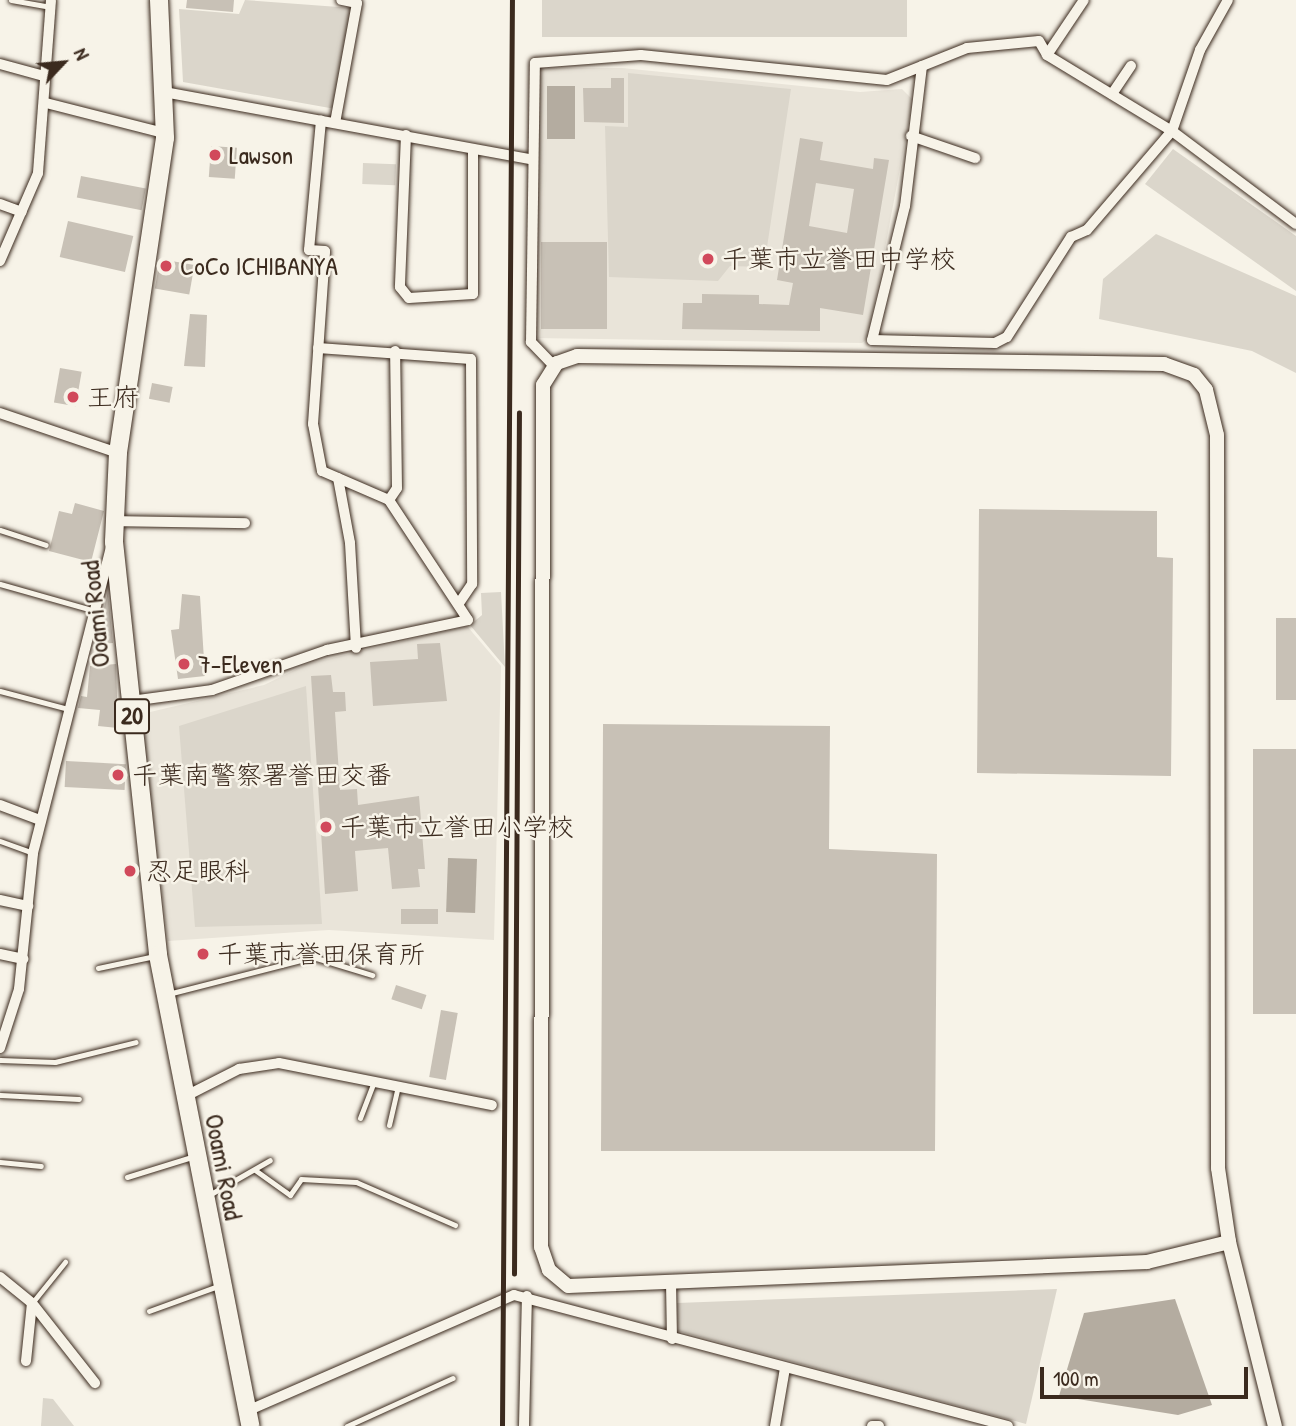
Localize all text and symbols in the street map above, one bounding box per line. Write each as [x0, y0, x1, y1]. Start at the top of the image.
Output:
north arrow [28, 28, 98, 98]
text: N [68, 44, 96, 64]
place label: Lawson [229, 139, 293, 171]
marker: Lawson [207, 147, 223, 163]
place label: 千葉市立誉田中学校 [722, 243, 956, 275]
place label: CoCo ICHIBANYA [180, 250, 338, 282]
marker: 千葉市立誉田中学校 [700, 251, 716, 267]
marker: CoCo ICHIBANYA [158, 258, 174, 274]
place label: 王府 [87, 381, 139, 413]
marker: 王府 [65, 389, 81, 405]
street label: Ooami Road [74, 559, 116, 669]
place label: 7-Eleven [198, 648, 283, 680]
marker: 7-Eleven [176, 656, 192, 672]
road number: 20 [113, 696, 151, 736]
place label: 千葉南警察署誉田交番 [132, 759, 392, 791]
marker: 千葉南警察署誉田交番 [110, 767, 126, 783]
place label: 千葉市立誉田小学校 [340, 811, 574, 843]
marker: 千葉市立誉田小学校 [318, 819, 334, 835]
place label: 忍足眼科 [146, 855, 250, 887]
marker: 忍足眼科 [120, 861, 140, 881]
place label: 千葉市誉田保育所 [217, 938, 425, 970]
marker: 千葉市誉田保育所 [195, 946, 211, 962]
street label: Ooami Road [198, 1111, 250, 1223]
scale bar [1044, 1352, 1252, 1396]
text: 100 m [1053, 1364, 1099, 1393]

